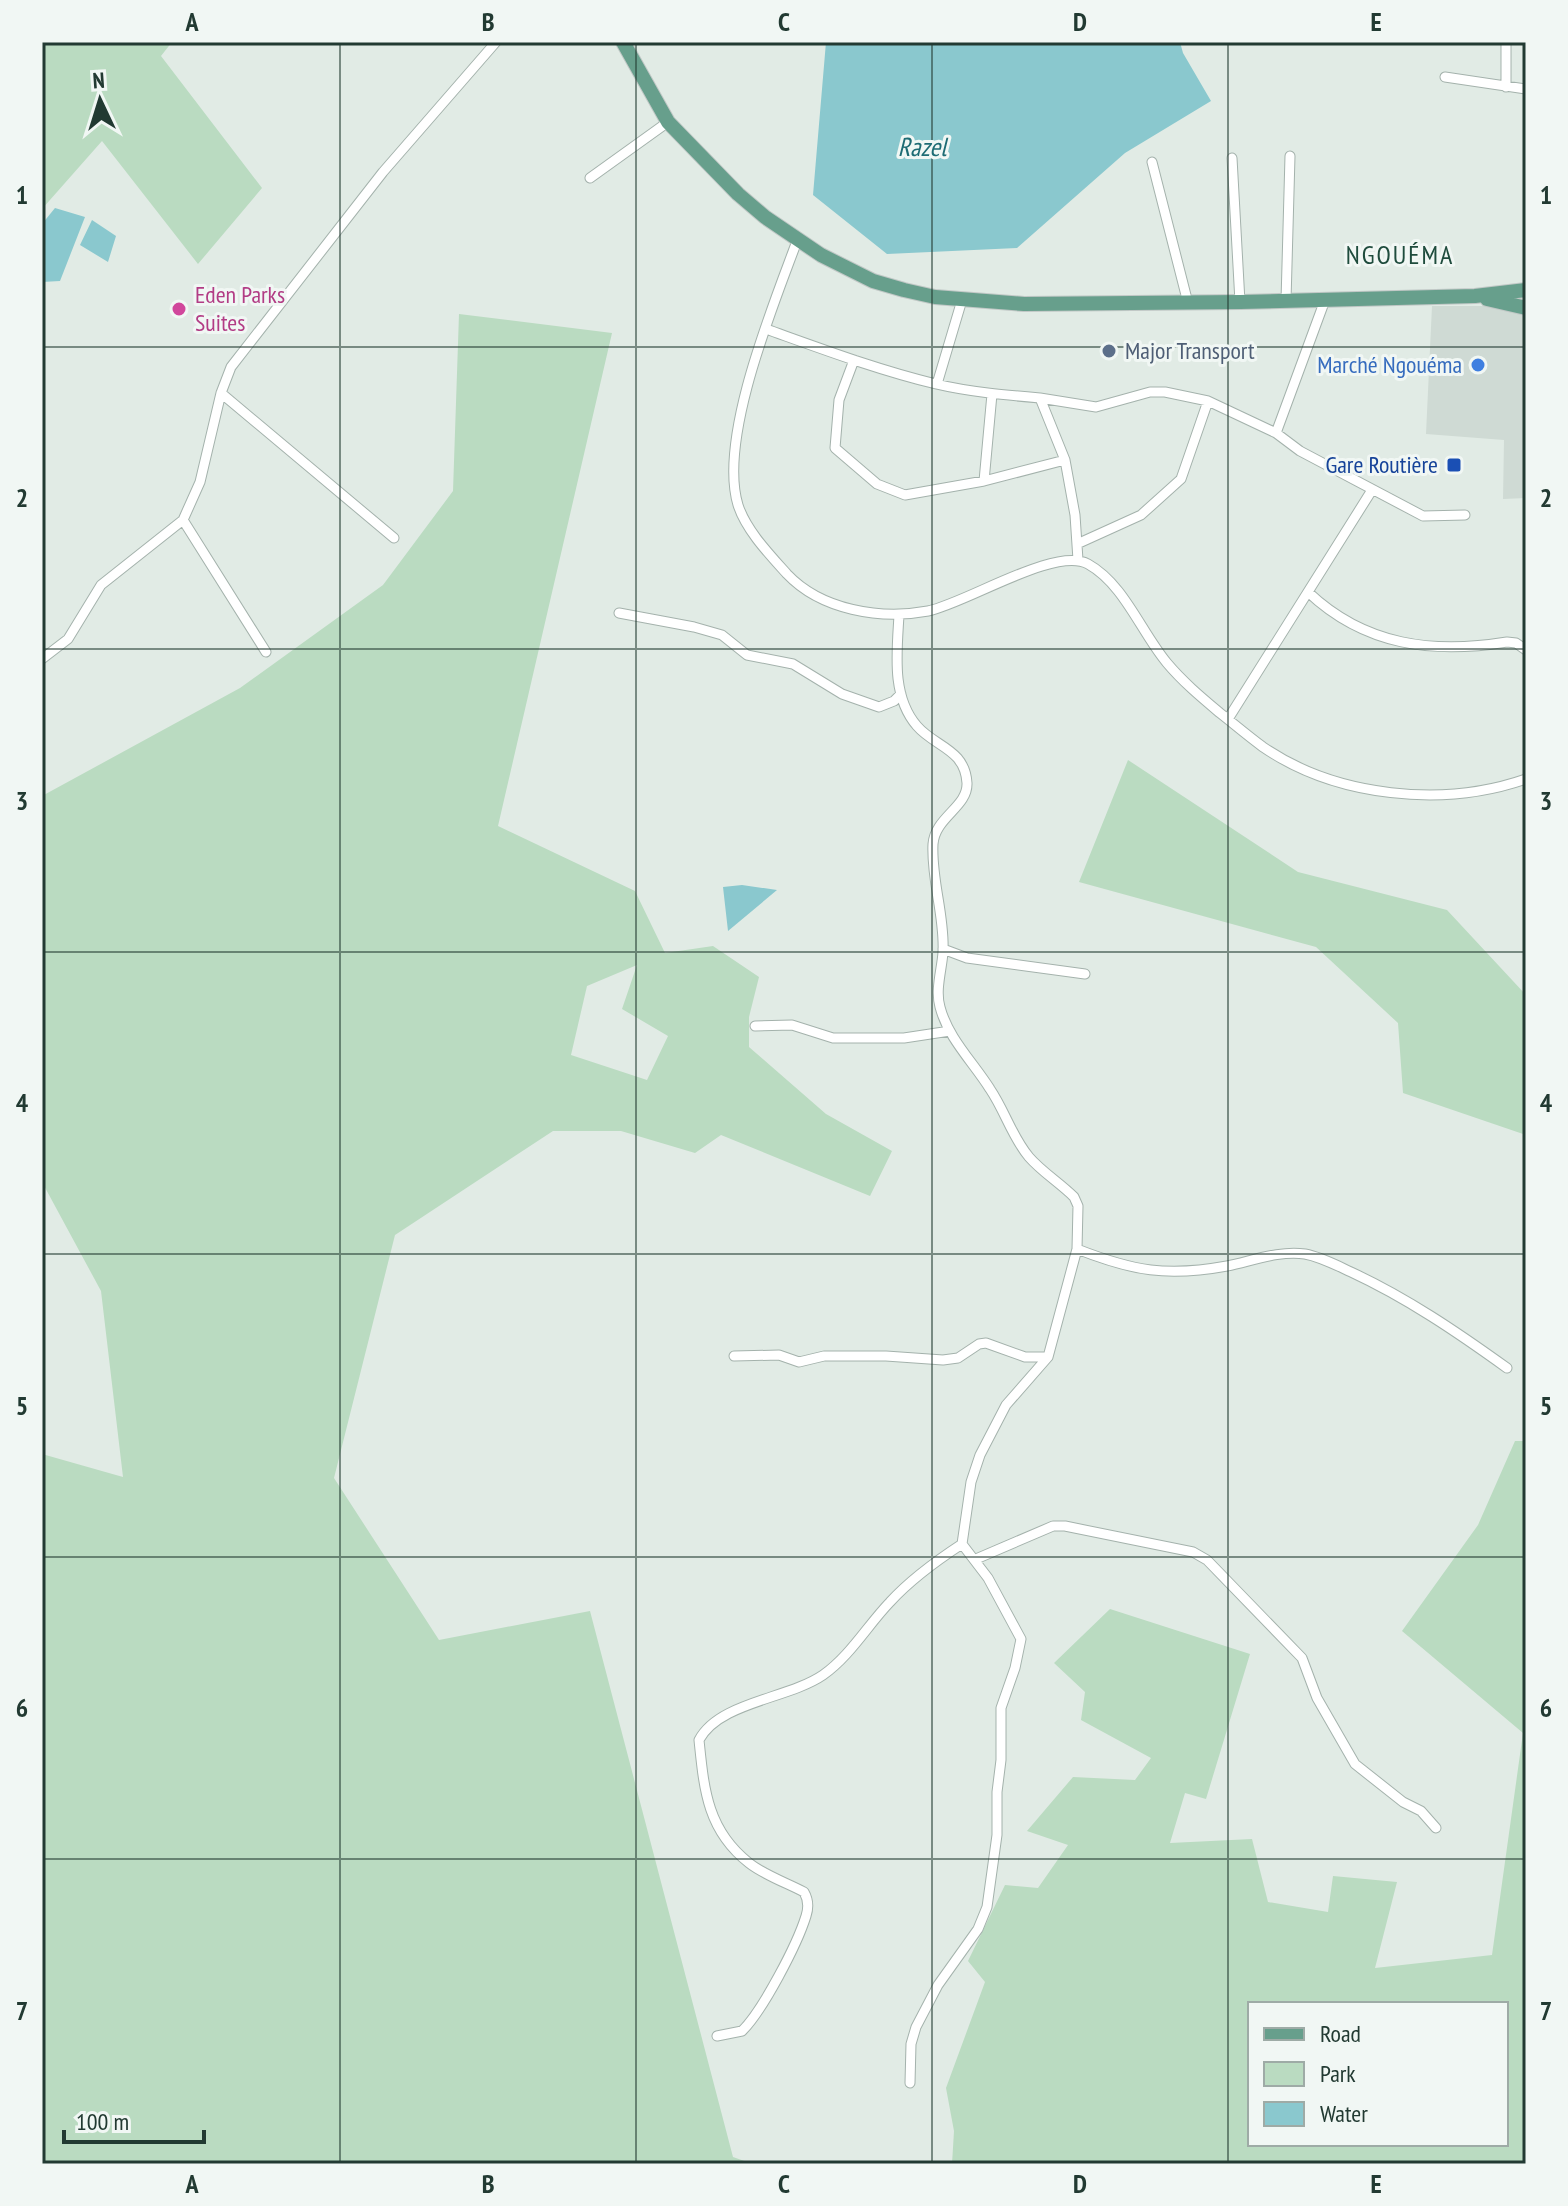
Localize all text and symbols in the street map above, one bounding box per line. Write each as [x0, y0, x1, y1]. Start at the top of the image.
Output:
text: A [184, 5, 199, 38]
text: B [482, 5, 495, 38]
text: C [778, 5, 790, 38]
text: D [1073, 5, 1087, 38]
text: E [1370, 5, 1382, 38]
north arrow [60, 60, 140, 140]
text: N [92, 66, 106, 94]
water label: Razel [898, 130, 949, 163]
text: 1 [16, 178, 28, 211]
text: 1 [1540, 178, 1552, 211]
district label: NGOUÉMA [1346, 238, 1454, 271]
place label: Eden Parks Suites [195, 279, 285, 338]
marker: Eden Parks Suites [170, 300, 188, 318]
place label: Major Transport [1125, 335, 1255, 366]
marker: Major Transport [1100, 342, 1118, 360]
place label: Marché Ngouéma [1317, 349, 1462, 380]
marker: Marché Ngouéma [1469, 356, 1487, 374]
place label: Gare Routière [1325, 449, 1438, 480]
marker: Gare Routière [1445, 456, 1463, 474]
text: 2 [16, 481, 28, 514]
text: 2 [1540, 481, 1552, 514]
text: 3 [16, 784, 28, 817]
text: 3 [1540, 784, 1552, 817]
text: 4 [16, 1086, 29, 1119]
text: 4 [1540, 1086, 1553, 1119]
text: 5 [16, 1389, 28, 1422]
text: 5 [1540, 1389, 1552, 1422]
text: 6 [16, 1691, 28, 1724]
text: 6 [1540, 1691, 1552, 1724]
text: 7 [16, 1994, 28, 2027]
text: 7 [1540, 1994, 1552, 2027]
legend [1248, 2002, 1508, 2146]
text: Road [1320, 2018, 1361, 2049]
text: Park [1320, 2058, 1356, 2089]
scale bar [64, 2094, 204, 2144]
text: Water [1320, 2098, 1368, 2129]
text: 100 m [76, 2106, 129, 2137]
text: A [184, 2167, 199, 2200]
text: B [482, 2167, 495, 2200]
text: C [778, 2167, 790, 2200]
text: D [1073, 2167, 1087, 2200]
text: E [1370, 2167, 1382, 2200]

